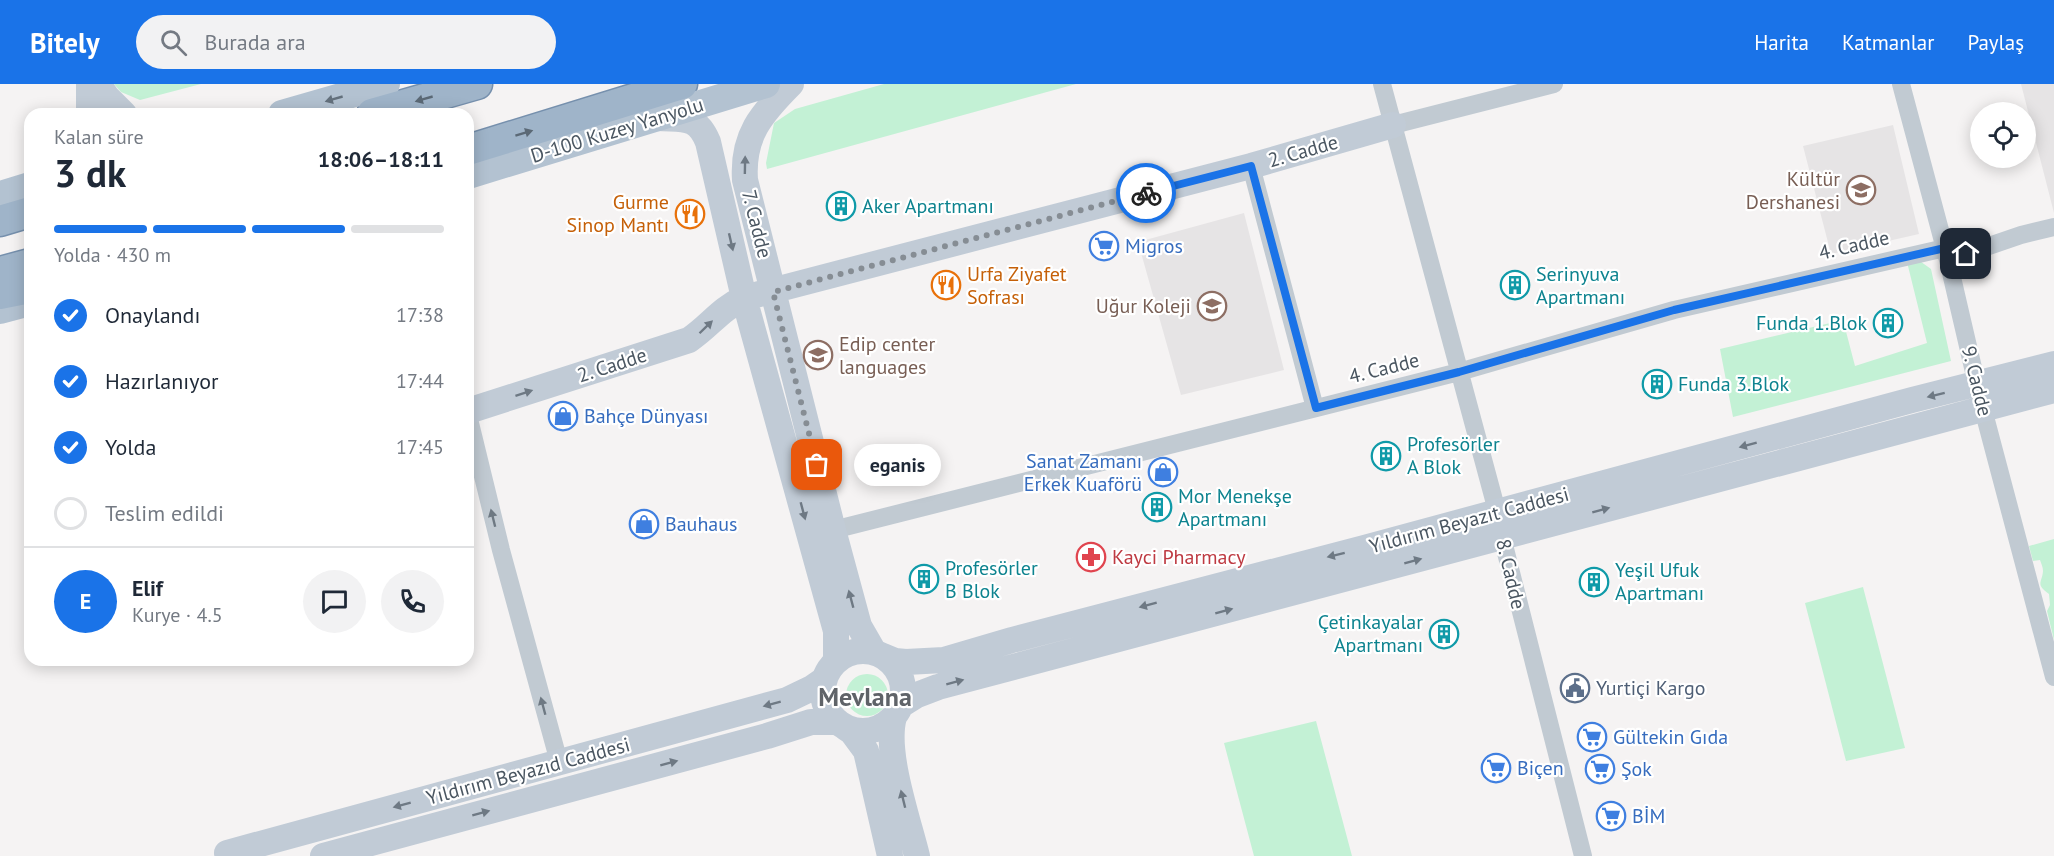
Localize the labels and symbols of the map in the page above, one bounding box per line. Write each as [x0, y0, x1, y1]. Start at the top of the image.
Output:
street label: D-100 Kuzey Yanyolu [527, 91, 707, 169]
one-way arrow [325, 95, 343, 104]
one-way arrow [415, 95, 433, 104]
one-way arrow [515, 128, 533, 137]
street label: 2. Cadde [1265, 129, 1341, 173]
one-way arrow [740, 155, 750, 174]
courier [1116, 163, 1176, 223]
place label: Kültür Dershanesi [1746, 166, 1840, 215]
school or university icon: Kültür Dershanesi [1845, 174, 1877, 206]
street label: 7. Cadde [736, 187, 778, 261]
place label: Gurme Sinop Mantı [566, 189, 669, 238]
building icon: Aker Apartmanı [825, 190, 857, 222]
place label: Aker Apartmanı [862, 193, 994, 219]
restaurant icon: Gurme Sinop Mantı [674, 198, 706, 230]
street label: 4. Cadde [1816, 224, 1892, 266]
pin [1940, 228, 1991, 279]
supermarket icon: Migros [1088, 230, 1120, 262]
one-way arrow [726, 233, 736, 251]
place label: Migros [1125, 233, 1183, 259]
place label: Urfa Ziyafet Sofrası [967, 261, 1067, 310]
place label: Serinyuva Apartmanı [1536, 261, 1625, 310]
restaurant icon: Urfa Ziyafet Sofrası [930, 269, 962, 301]
building icon: Serinyuva Apartmanı [1499, 269, 1531, 301]
school or university icon: Uğur Koleji [1196, 290, 1228, 322]
place label: Uğur Koleji [1096, 293, 1191, 319]
building icon: Funda 1.Blok [1872, 307, 1904, 339]
place label: Funda 1.Blok [1756, 310, 1867, 336]
one-way arrow [698, 320, 713, 334]
place label: Edip center languages [839, 331, 935, 380]
school or university icon: Edip center languages [802, 339, 834, 371]
street label: 2. Cadde [574, 342, 650, 388]
street label: 9. Cadde [1956, 343, 1998, 419]
street label: 4. Cadde [1346, 347, 1422, 389]
building icon: Funda 3.Blok [1641, 368, 1673, 400]
place label: Funda 3.Blok [1678, 371, 1789, 397]
one-way arrow [515, 388, 533, 397]
one-way arrow [1927, 390, 1946, 400]
shop icon: Bahçe Dünyası [547, 400, 579, 432]
place label: Bahçe Dünyası [584, 403, 708, 429]
place label: Profesörler A Blok [1407, 431, 1500, 480]
pin [791, 439, 842, 490]
building icon: Profesörler A Blok [1370, 440, 1402, 472]
one-way arrow [1739, 441, 1757, 450]
callout: eganis [853, 444, 940, 486]
place label: Sanat Zamanı Erkek Kuaförü [1024, 448, 1142, 497]
shop icon: Sanat Zamanı Erkek Kuaförü [1147, 456, 1179, 488]
street label: Yıldırım Beyazıt Caddesi [1366, 481, 1572, 559]
place label: Mor Menekşe Apartmanı [1178, 483, 1292, 532]
building icon: Mor Menekşe Apartmanı [1141, 491, 1173, 523]
one-way arrow [799, 503, 808, 521]
one-way arrow [1592, 505, 1610, 514]
one-way arrow [488, 508, 498, 527]
shop icon: Bauhaus [628, 508, 660, 540]
place label: Bauhaus [665, 511, 737, 537]
street label: 8. Cadde [1490, 536, 1532, 612]
pharmacy icon: Kayci Pharmacy [1075, 541, 1107, 573]
place label: Kayci Pharmacy [1112, 544, 1246, 570]
one-way arrow [1327, 551, 1346, 561]
place label: Profesörler B Blok [945, 555, 1038, 604]
one-way arrow [1404, 556, 1422, 565]
place label: Yeşil Ufuk Apartmanı [1615, 557, 1704, 606]
building icon: Profesörler B Blok [908, 563, 940, 595]
building icon: Yeşil Ufuk Apartmanı [1578, 566, 1610, 598]
one-way arrow [846, 589, 856, 608]
one-way arrow [1139, 600, 1157, 610]
one-way arrow [1215, 606, 1233, 615]
place label: Çetinkayalar Apartmanı [1318, 609, 1423, 658]
building icon: Çetinkayalar Apartmanı [1428, 618, 1460, 650]
public building icon: Yurtiçi Kargo [1559, 672, 1591, 704]
place label: Yurtiçi Kargo [1596, 675, 1706, 701]
one-way arrow [946, 677, 964, 686]
district label: Mevlana [818, 680, 912, 713]
one-way arrow [537, 697, 547, 715]
one-way arrow [763, 700, 782, 710]
supermarket icon: Gültekin Gıda [1576, 721, 1608, 753]
place label: Gültekin Gıda [1613, 724, 1728, 750]
street label: Yıldırım Beyazıd Caddesi [423, 731, 633, 811]
supermarket icon: Biçen [1480, 752, 1512, 784]
supermarket icon: Şok [1584, 753, 1616, 785]
place label: Biçen [1517, 755, 1564, 781]
place label: Şok [1621, 756, 1652, 782]
one-way arrow [660, 757, 678, 767]
one-way arrow [898, 790, 908, 808]
supermarket icon: BİM [1595, 800, 1627, 832]
one-way arrow [393, 801, 411, 811]
place label: BİM [1632, 803, 1665, 829]
one-way arrow [472, 808, 490, 818]

